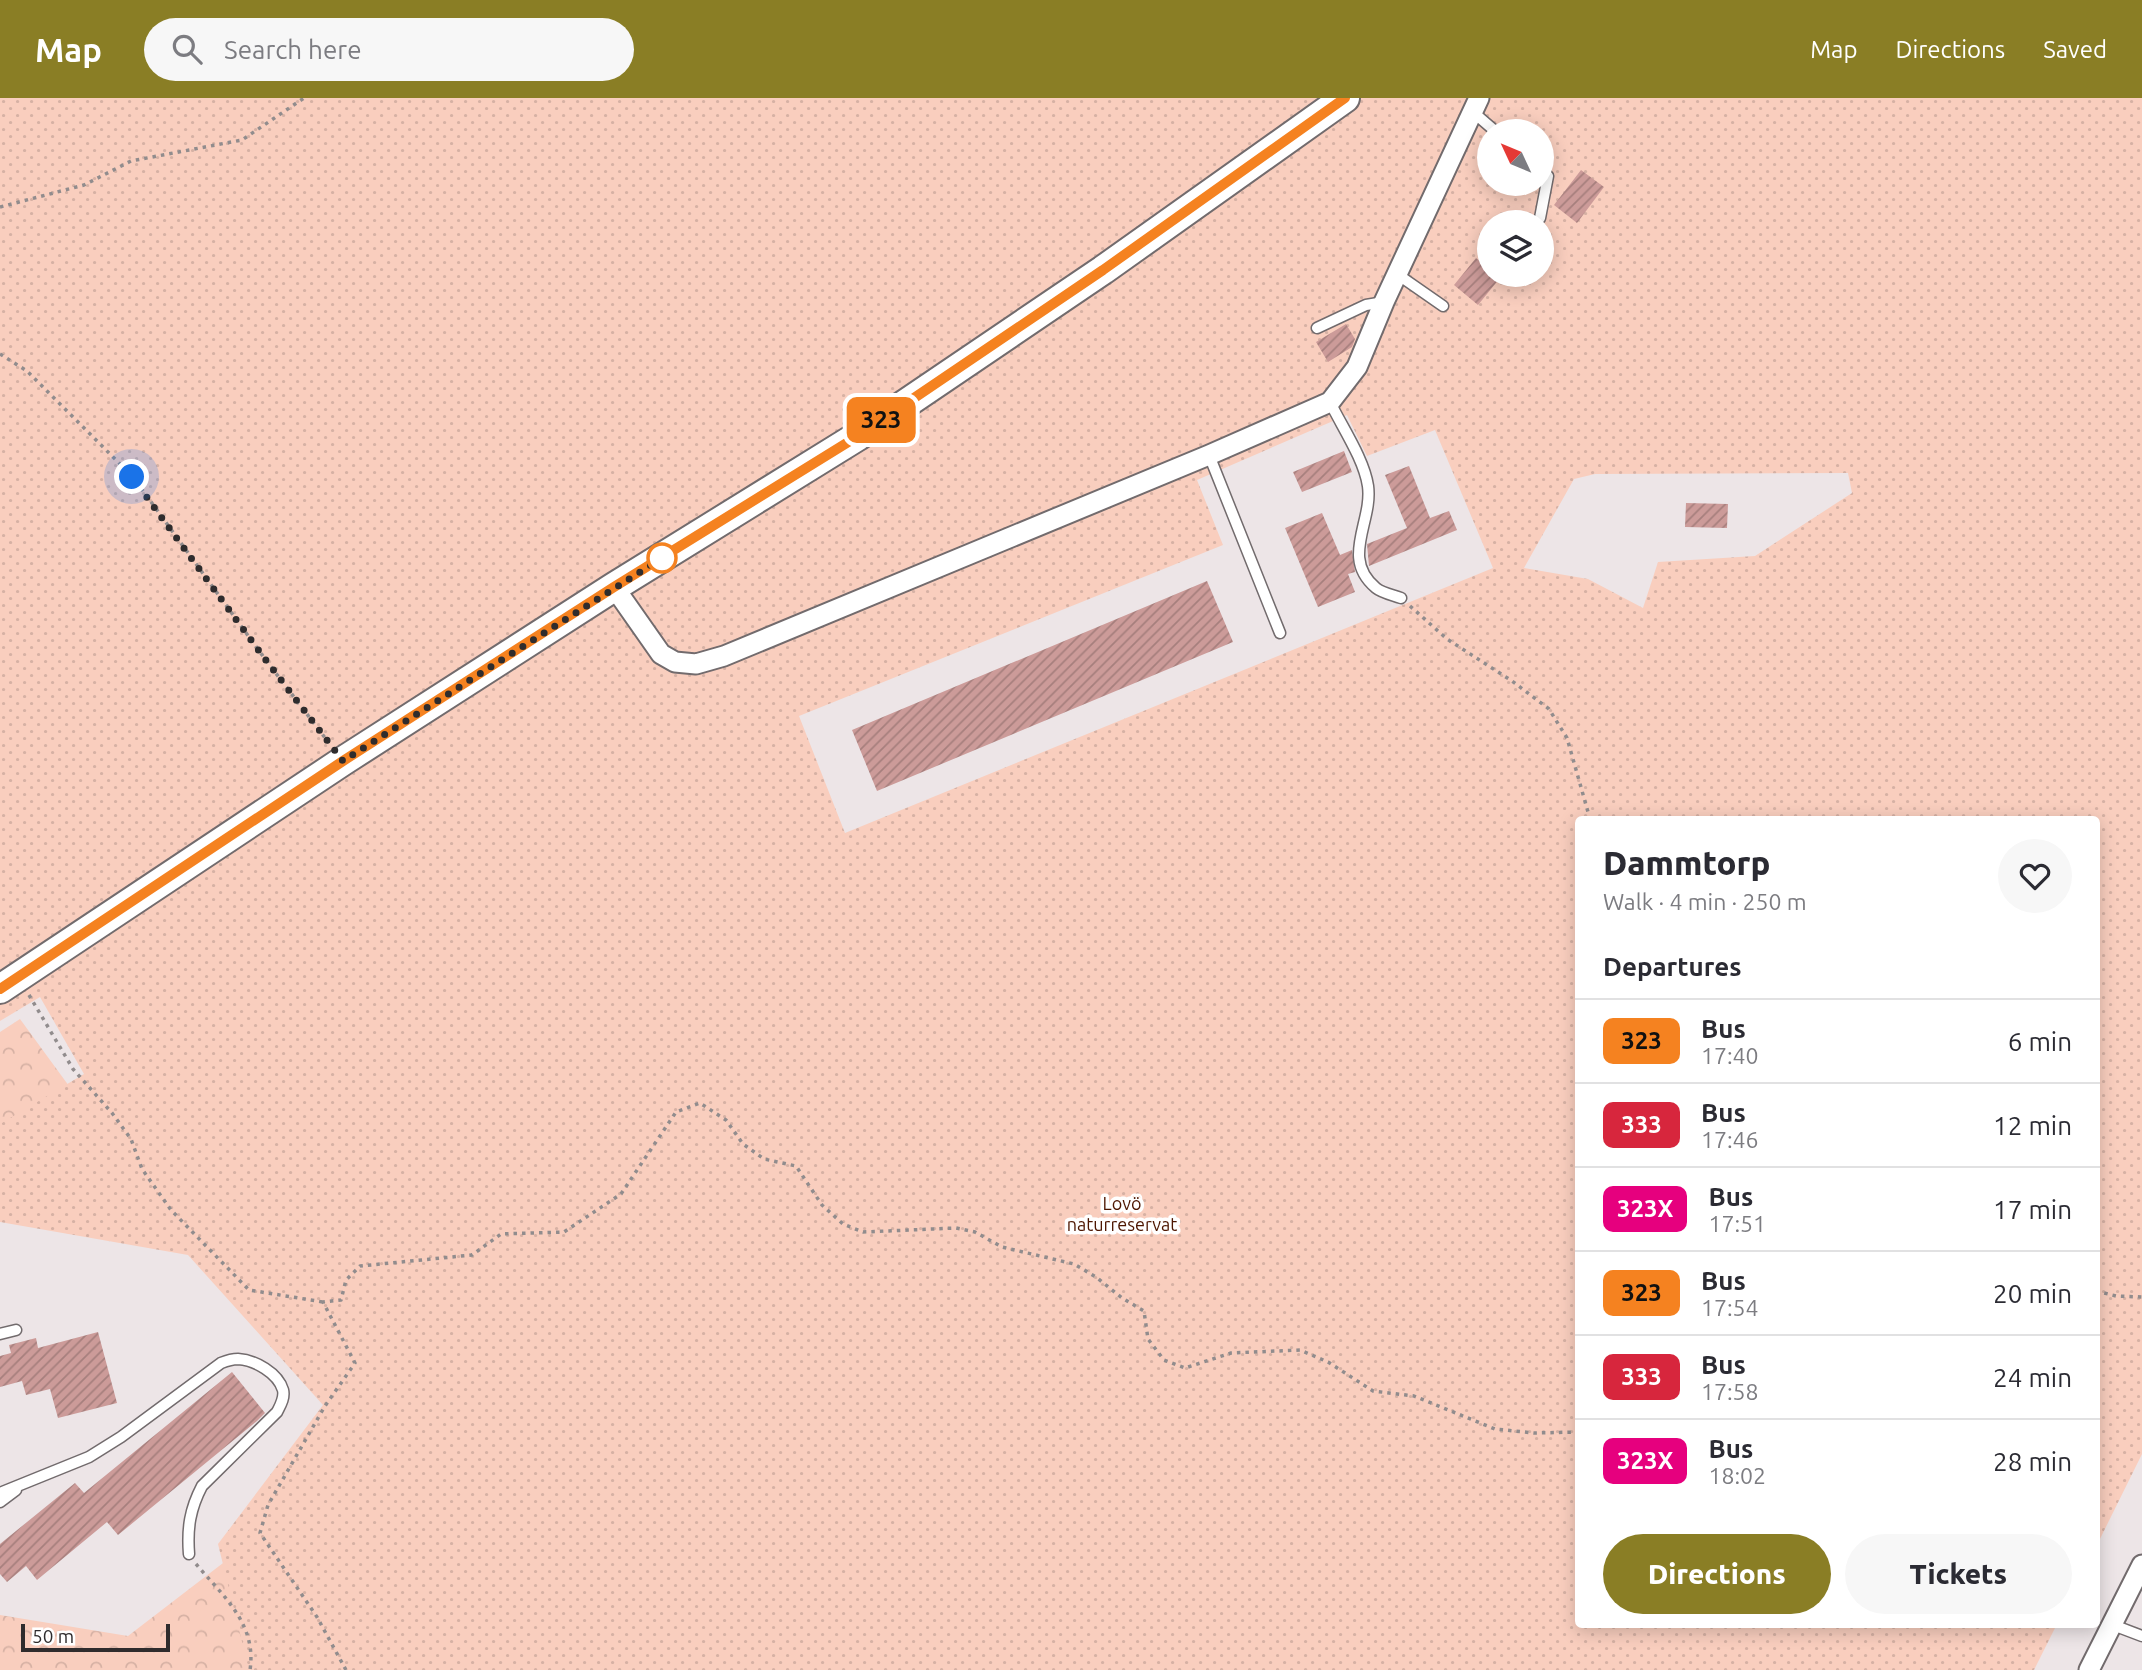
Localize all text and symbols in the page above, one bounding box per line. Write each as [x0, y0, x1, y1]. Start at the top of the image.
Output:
search box [144, 18, 634, 81]
icon: search [168, 30, 206, 68]
text: Map [35, 31, 102, 68]
text: Search here [224, 35, 362, 64]
text: Map [1810, 36, 1857, 63]
text: Directions [1895, 36, 2005, 63]
text: Saved [2043, 36, 2107, 63]
north arrow [1477, 119, 1554, 196]
map controls [1477, 119, 1554, 287]
button: layers [1477, 210, 1554, 287]
line badge: 323 [841, 397, 921, 443]
text: 323 [861, 406, 901, 433]
your location [114, 459, 149, 494]
unlabelled marker [647, 543, 677, 573]
button: heart [1998, 839, 2072, 913]
text: Dammtorp [1603, 844, 1770, 881]
text: Walk · 4 min · 250 m [1603, 889, 1807, 914]
text: Departures [1603, 952, 1741, 981]
text: Bus [1701, 1014, 1746, 1043]
text: 323 [1621, 1027, 1662, 1054]
text: 6 min [2008, 1027, 2072, 1056]
text: 17:40 [1701, 1043, 1759, 1068]
text: Bus [1701, 1098, 1746, 1127]
text: 333 [1621, 1111, 1662, 1138]
text: 12 min [1993, 1111, 2072, 1140]
text: 17:46 [1701, 1127, 1759, 1152]
text: Bus [1708, 1182, 1753, 1211]
park label: Lovö naturreservat [1067, 1193, 1177, 1234]
text: 323X [1617, 1195, 1673, 1222]
text: 17 min [1993, 1195, 2072, 1224]
text: 17:51 [1708, 1211, 1766, 1236]
text: Bus [1701, 1266, 1746, 1295]
text: 323 [1621, 1279, 1662, 1306]
text: 20 min [1993, 1279, 2072, 1308]
text: 17:54 [1701, 1295, 1759, 1320]
text: Bus [1701, 1350, 1746, 1379]
text: 333 [1621, 1363, 1662, 1390]
text: 24 min [1993, 1363, 2072, 1392]
text: 17:58 [1701, 1379, 1759, 1404]
text: Bus [1708, 1434, 1753, 1463]
text: 323X [1617, 1447, 1673, 1474]
text: 28 min [1993, 1447, 2072, 1476]
text: 18:02 [1708, 1463, 1766, 1488]
button: Directions [1603, 1534, 1831, 1614]
button: Tickets [1845, 1534, 2072, 1614]
scale bar [21, 1621, 170, 1653]
text: 50 m [32, 1625, 74, 1647]

